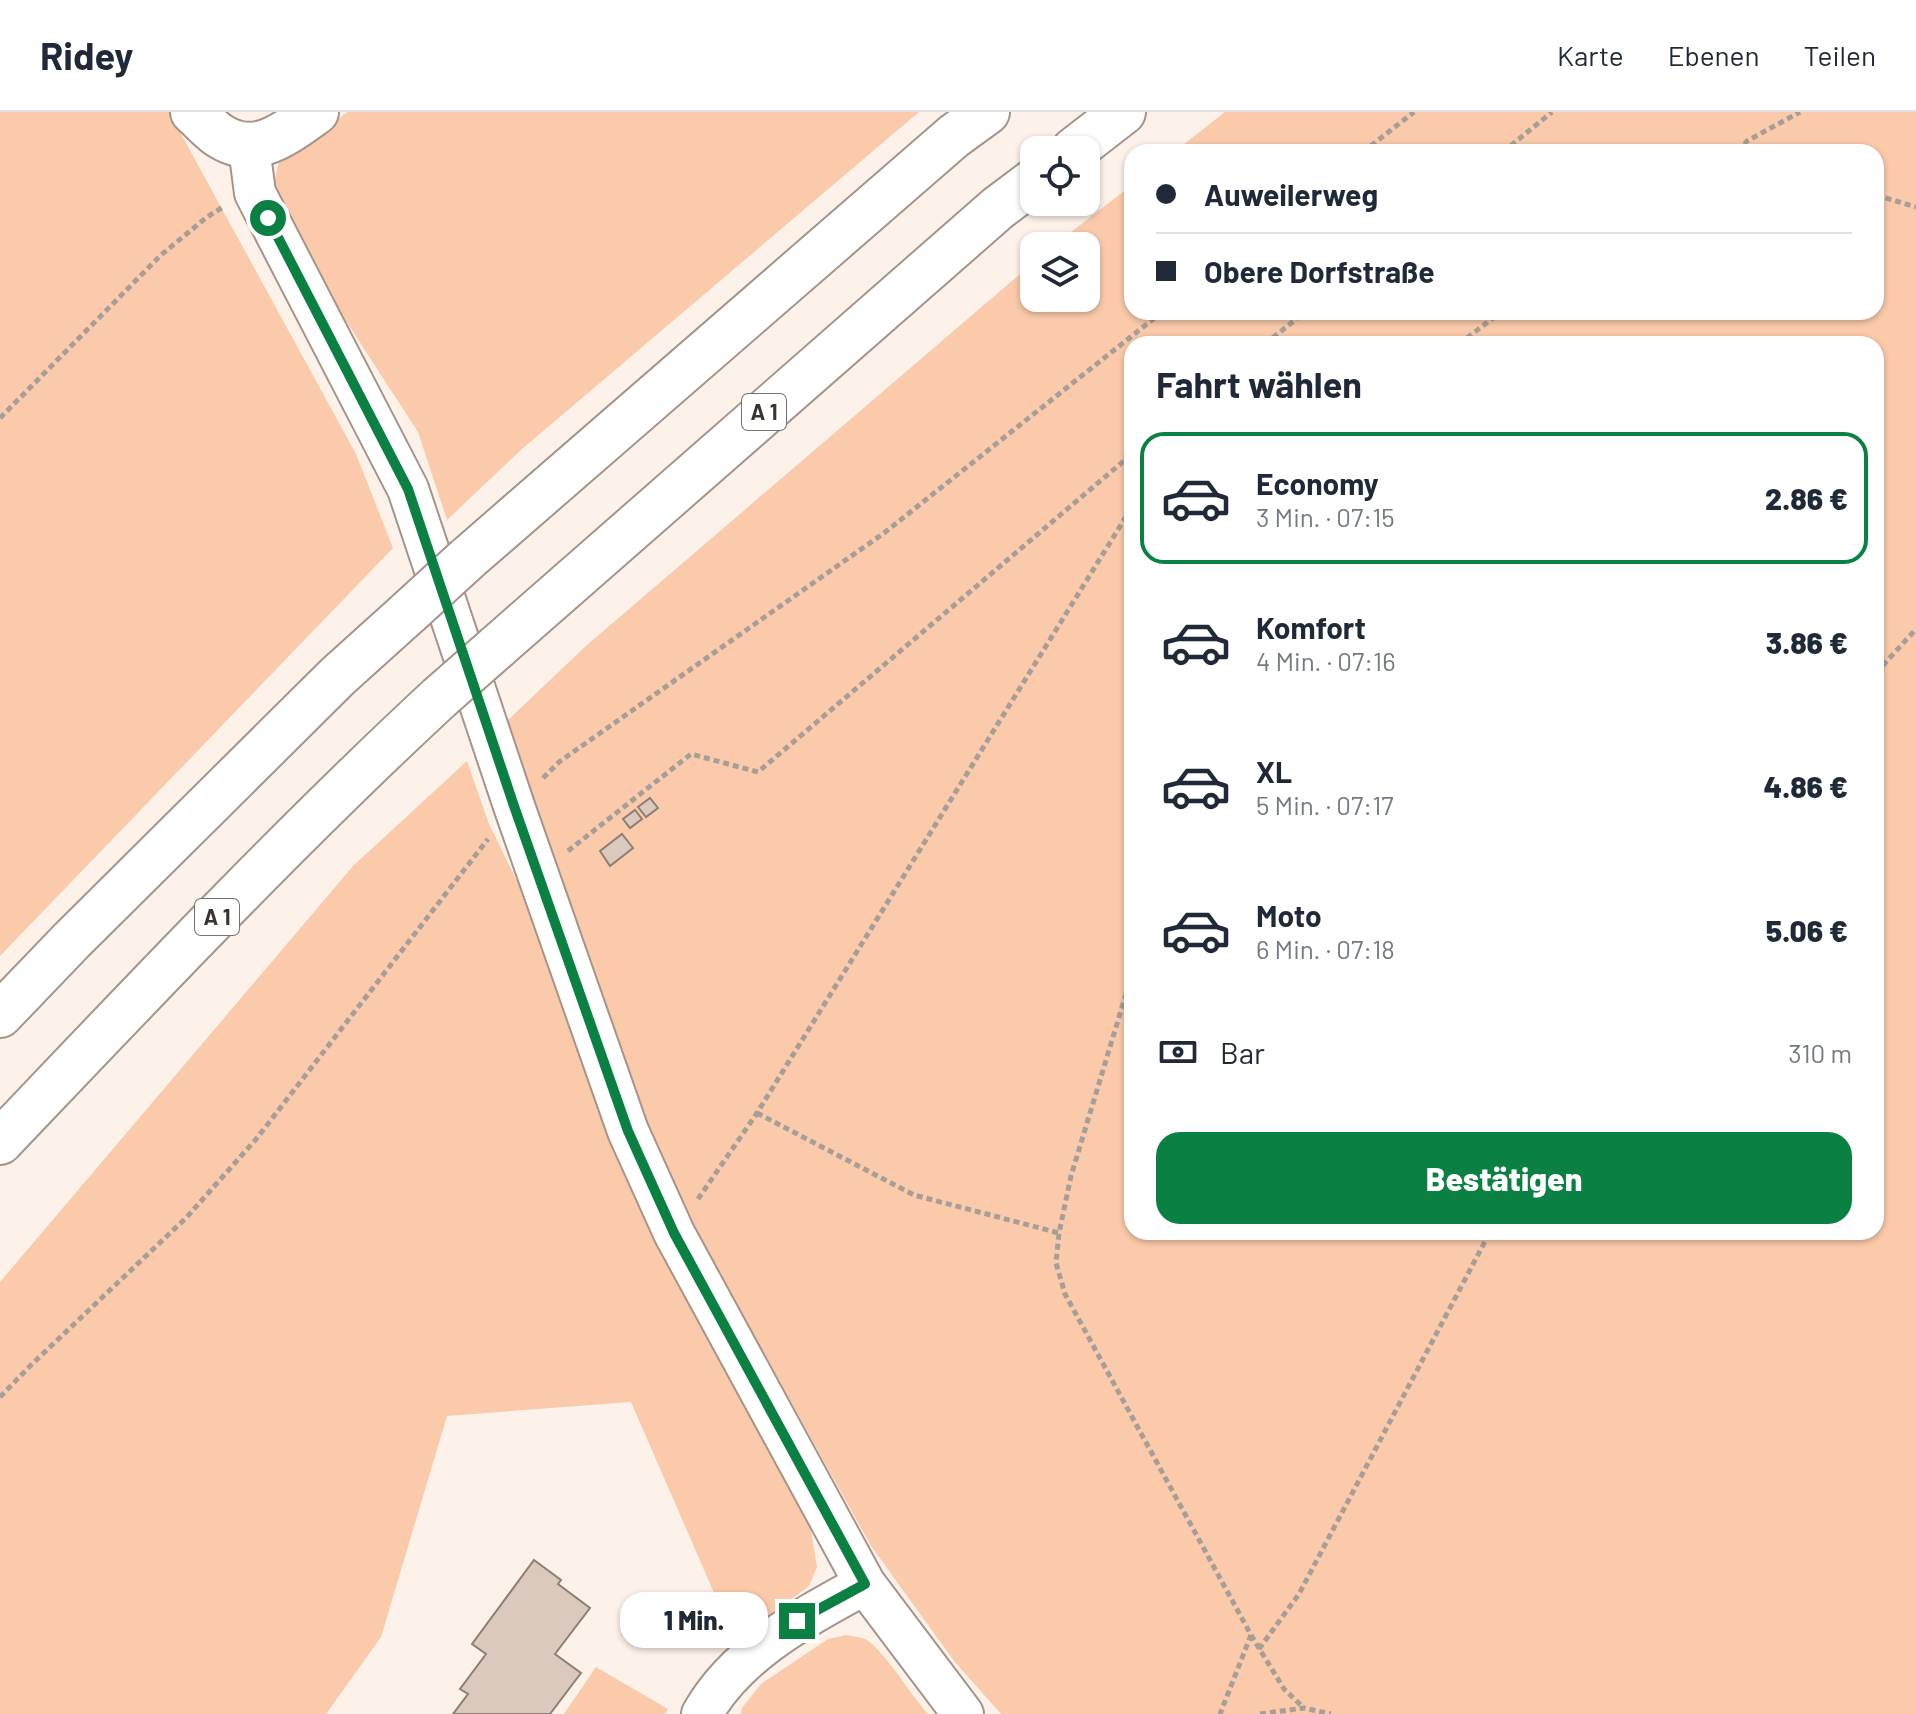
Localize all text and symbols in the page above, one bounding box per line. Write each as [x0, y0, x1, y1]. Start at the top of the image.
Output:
text: Ridey [40, 32, 133, 78]
text: Karte [1557, 38, 1624, 72]
text: Ebenen [1668, 38, 1760, 72]
text: Teilen [1804, 38, 1876, 72]
map controls [1020, 136, 1100, 312]
button: locate [1020, 136, 1100, 216]
text: Auweilerweg [1204, 176, 1378, 212]
route start [250, 200, 286, 236]
button: layers [1020, 232, 1100, 312]
text: Obere Dorfstraße [1204, 253, 1435, 289]
text: Fahrt wählen [1156, 362, 1362, 405]
road number: A 1 [742, 394, 786, 430]
icon: car [1160, 462, 1232, 534]
text: Economy [1256, 465, 1379, 501]
text: 2.86 € [1765, 480, 1848, 516]
text: 3 Min. · 07:15 [1256, 501, 1395, 532]
icon: car [1160, 606, 1232, 678]
text: Komfort [1256, 609, 1366, 645]
text: 3.86 € [1766, 624, 1848, 660]
text: 4 Min. · 07:16 [1256, 645, 1396, 676]
icon: car [1160, 750, 1232, 822]
text: XL [1256, 753, 1292, 789]
text: 4.86 € [1763, 768, 1848, 804]
text: 5 Min. · 07:17 [1256, 789, 1394, 820]
icon: car [1160, 894, 1232, 966]
text: Moto [1256, 897, 1322, 933]
road number: A 1 [195, 899, 239, 935]
text: 5.06 € [1766, 912, 1848, 948]
text: 6 Min. · 07:18 [1256, 933, 1395, 964]
icon: cash [1156, 1030, 1200, 1074]
text: Bar [1220, 1034, 1265, 1070]
text: 310 m [1788, 1037, 1852, 1068]
button: Bestätigen [1156, 1132, 1852, 1224]
callout: 1 Min. [621, 1593, 769, 1649]
route end [779, 1603, 815, 1639]
text: 1 Min. [664, 1604, 724, 1635]

